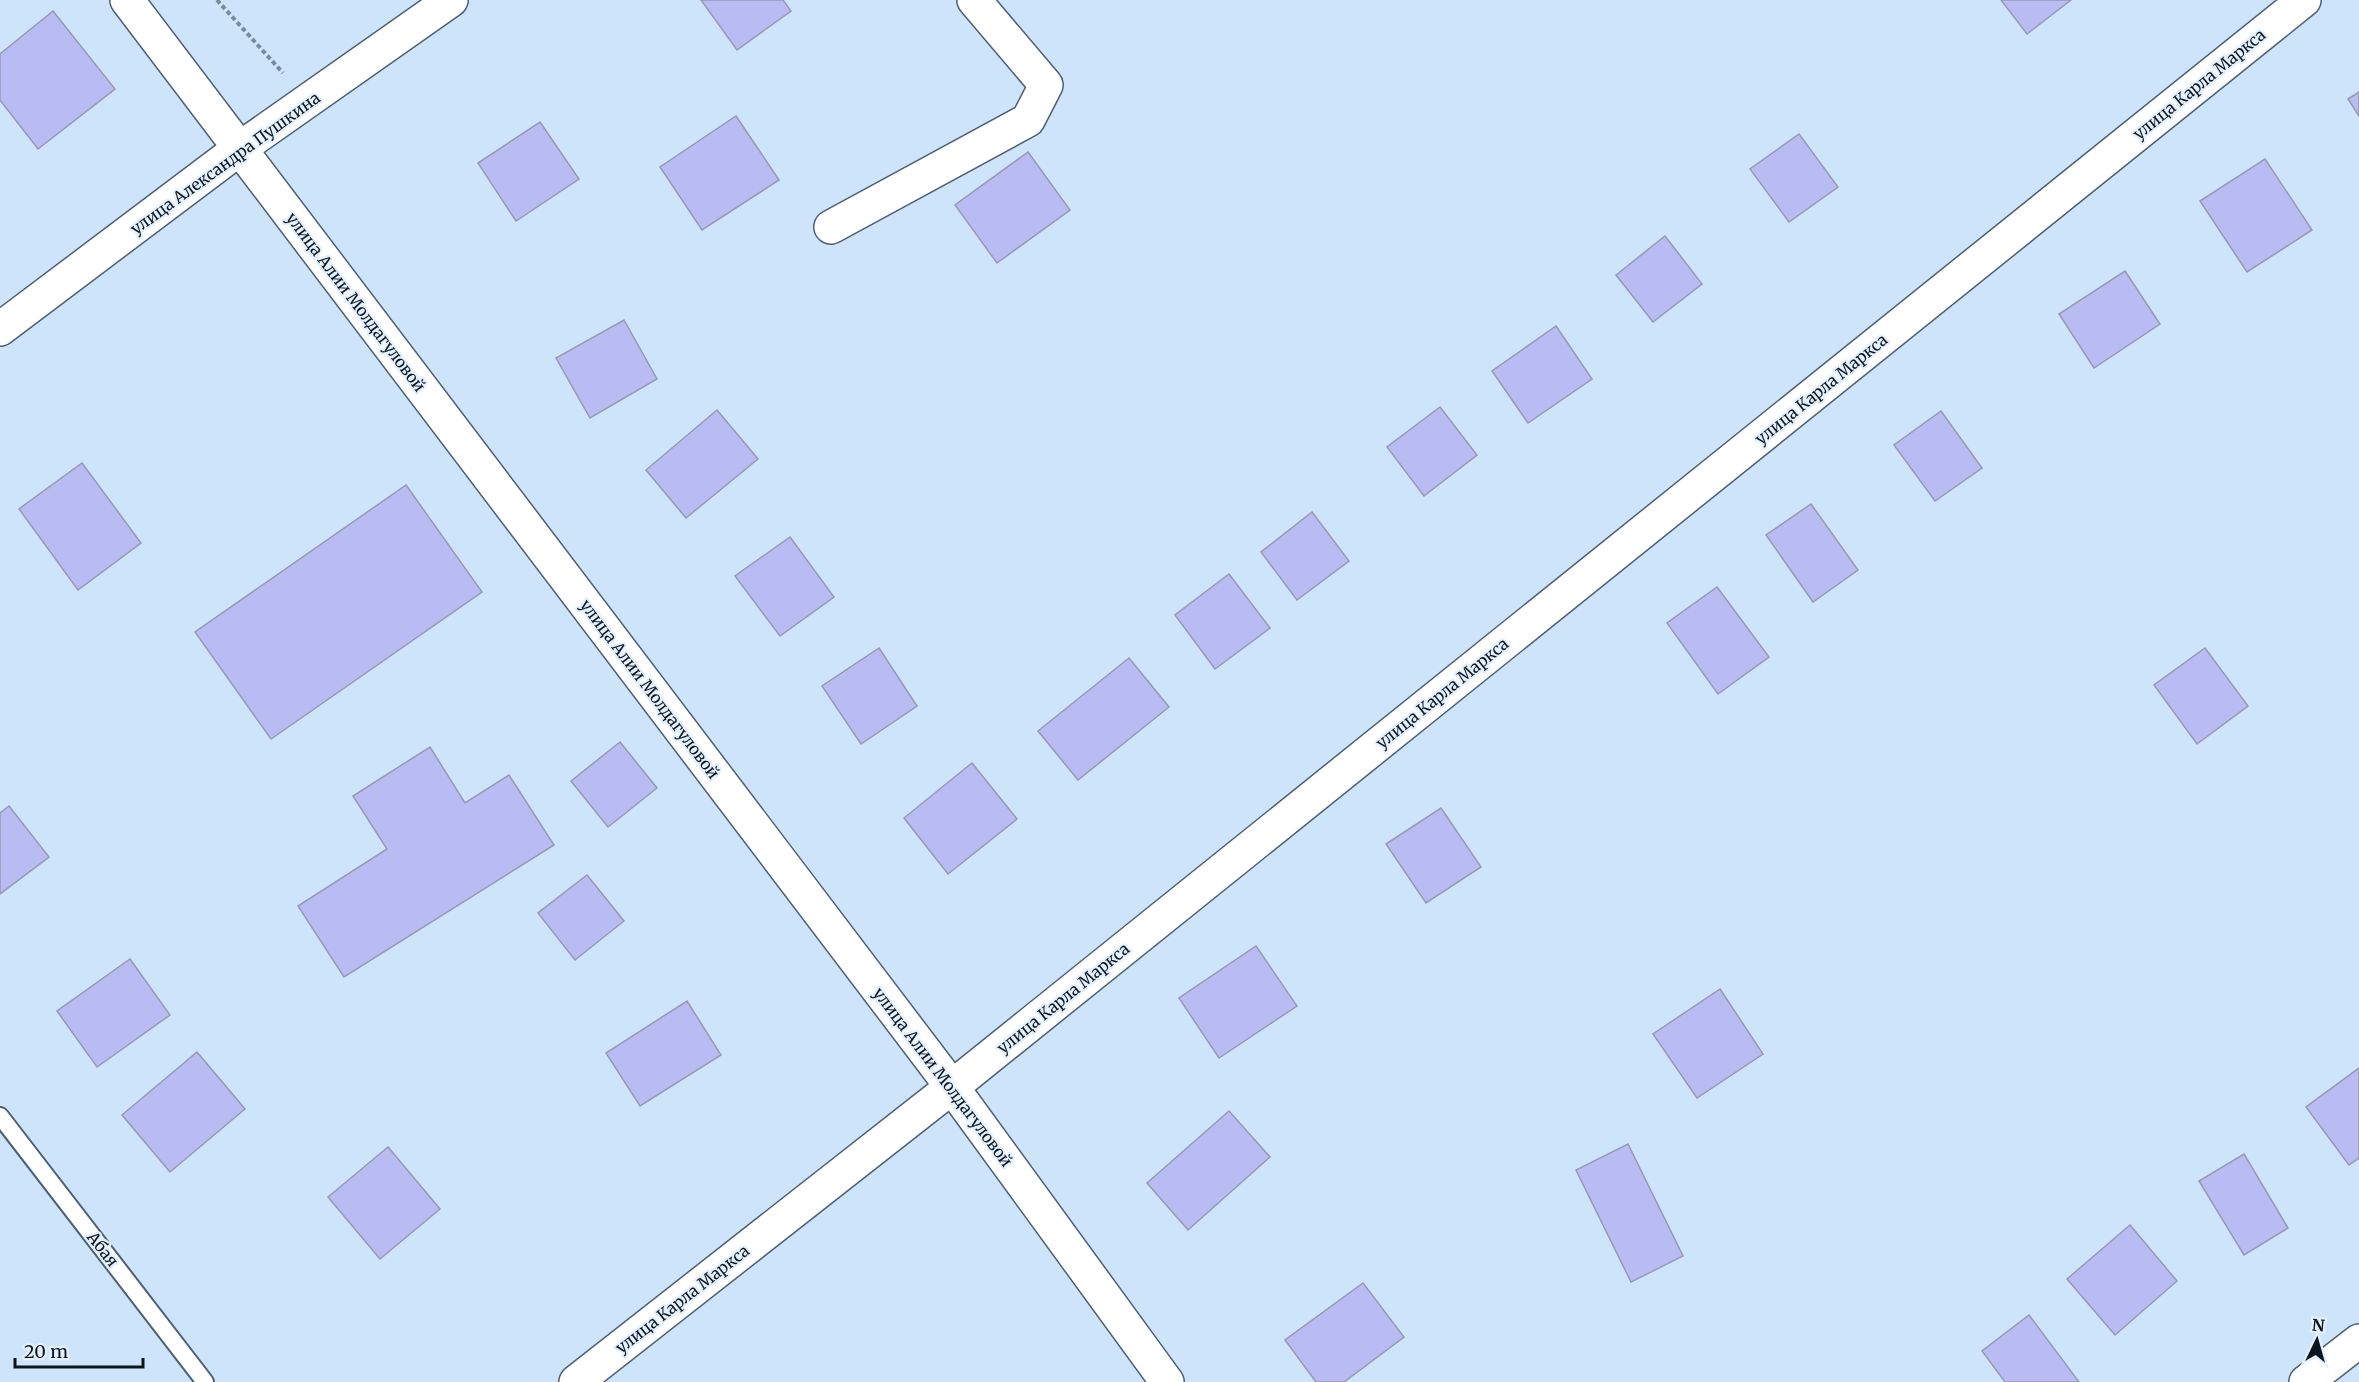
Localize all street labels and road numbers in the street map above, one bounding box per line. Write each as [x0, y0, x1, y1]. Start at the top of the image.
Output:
street label: улица Карла Маркса [2129, 24, 2270, 144]
street label: улица Александра Пушкина [126, 87, 324, 239]
street label: улица Алии Молдагуловой [282, 208, 430, 396]
street label: улица Карла Маркса [1751, 329, 1892, 449]
street label: улица Алии Молдагуловой [576, 595, 724, 783]
street label: улица Карла Маркса [1372, 633, 1513, 753]
street label: улица Карла Маркса [993, 938, 1134, 1058]
street label: улица Алии Молдагуловой [869, 983, 1017, 1171]
street label: Абая [82, 1227, 123, 1271]
street label: улица Карла Маркса [611, 1240, 753, 1358]

